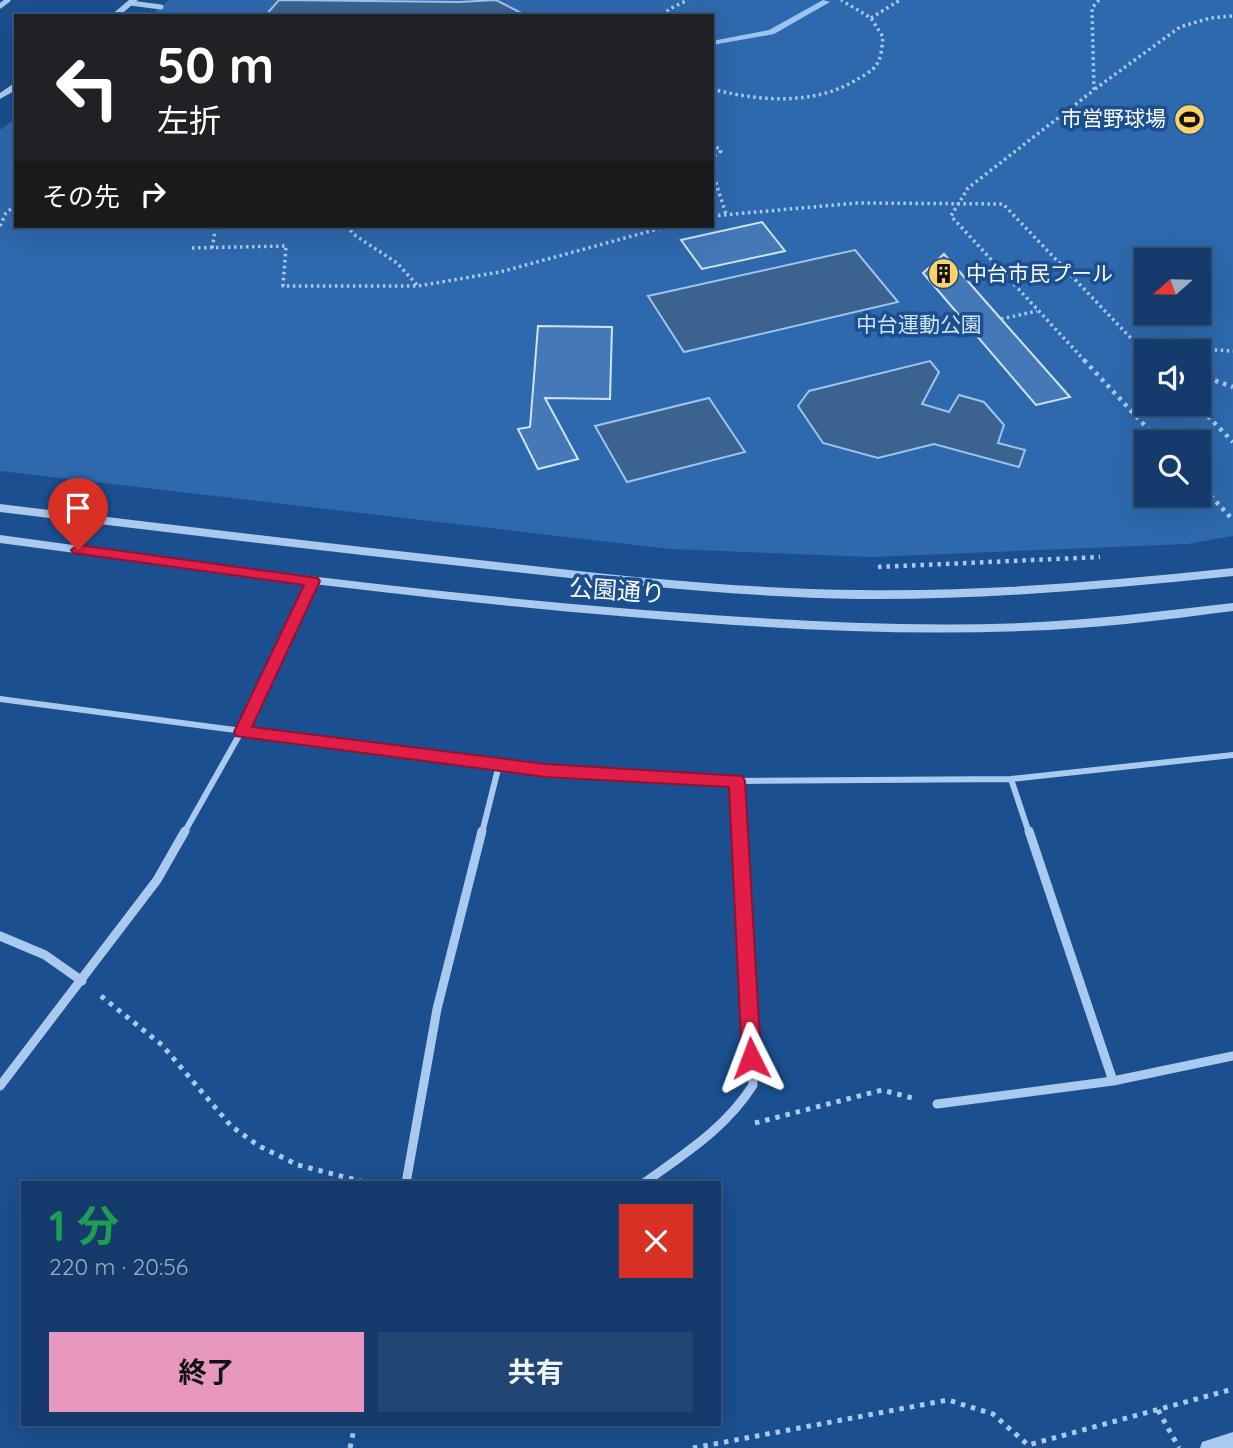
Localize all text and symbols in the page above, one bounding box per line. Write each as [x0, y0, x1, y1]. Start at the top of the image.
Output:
text: 50 m [157, 34, 274, 95]
icon: left [42, 42, 133, 133]
text: 左折 [157, 100, 221, 140]
sports icon: 市営野球場 [1172, 102, 1206, 136]
place label: 市営野球場 [1061, 105, 1166, 131]
icon: right [134, 175, 172, 213]
text: その先 [42, 180, 120, 213]
north arrow [1134, 248, 1211, 326]
map controls [1134, 248, 1211, 507]
building icon: 中台市民プール [926, 257, 960, 291]
place label: 中台市民プール [966, 260, 1113, 286]
park label: 中台運動公園 [856, 311, 982, 337]
button: sound [1134, 339, 1211, 416]
button: search [1134, 430, 1211, 507]
pin [48, 478, 108, 550]
icon: arrive [59, 489, 97, 527]
street label: 公園通り [568, 572, 666, 608]
position arrow [714, 1021, 788, 1095]
text: 1 分 [49, 1199, 119, 1252]
button: close [619, 1204, 693, 1278]
text: 220 m · 20:56 [49, 1252, 188, 1281]
button: 終了 [49, 1332, 364, 1412]
button: 共有 [378, 1332, 693, 1412]

